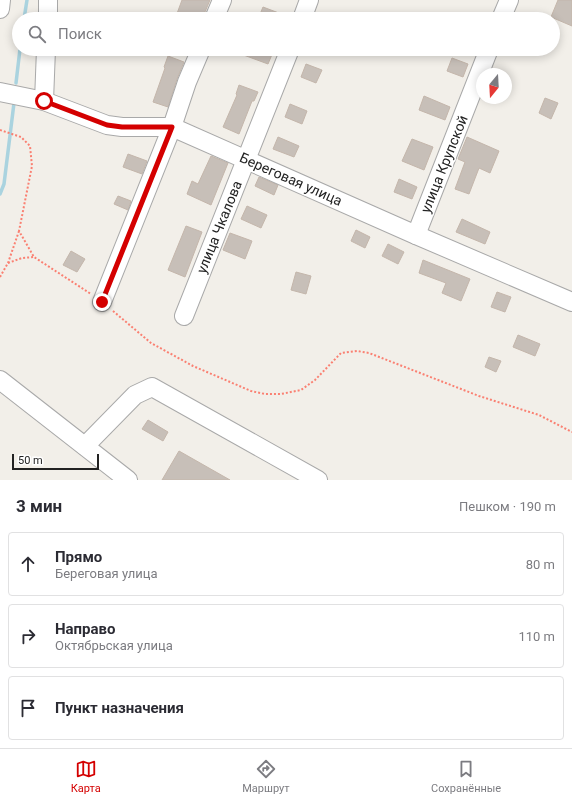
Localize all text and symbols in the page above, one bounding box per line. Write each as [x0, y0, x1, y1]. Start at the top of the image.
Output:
search box [12, 12, 560, 56]
icon: search [26, 23, 48, 45]
text: Поиск [58, 25, 102, 43]
north arrow [476, 68, 512, 104]
route start [35, 92, 53, 110]
street label: улица Крупской [417, 113, 471, 215]
street label: Береговая улица [237, 149, 345, 209]
street label: улица Чкалова [193, 178, 245, 276]
route end [93, 293, 111, 311]
scale bar [12, 452, 99, 471]
text: 50 m [18, 454, 43, 467]
text: 3 мин [16, 496, 62, 516]
text: Пешком · 190 m [459, 499, 556, 514]
text: Прямо [55, 548, 102, 566]
icon: ahead [17, 553, 39, 575]
text: 80 m [526, 557, 555, 572]
text: Береговая улица [55, 566, 158, 581]
text: Направо [55, 620, 116, 638]
icon: right [17, 625, 39, 647]
text: 110 m [518, 629, 555, 644]
text: Октябрьская улица [55, 638, 173, 653]
icon: arrive [17, 697, 39, 719]
text: Пункт назначения [55, 699, 184, 717]
tab: Карта [71, 758, 101, 795]
tab: Маршрут [242, 758, 290, 795]
tab: Сохранённые [431, 758, 501, 795]

